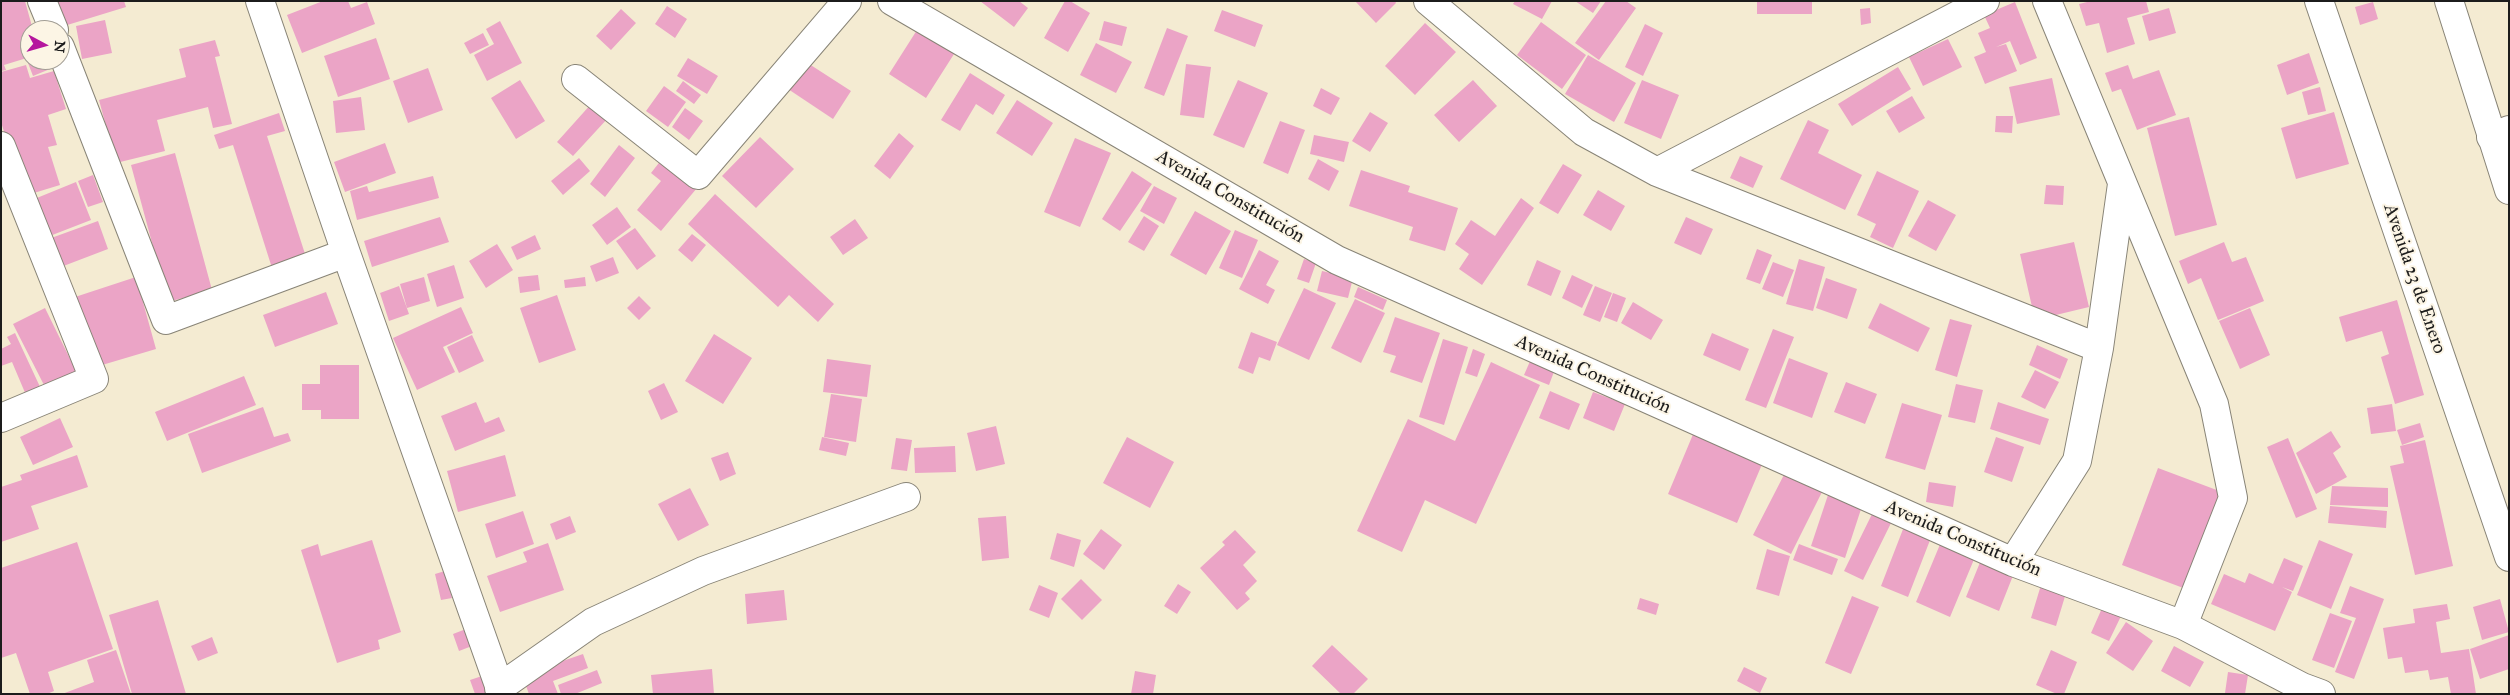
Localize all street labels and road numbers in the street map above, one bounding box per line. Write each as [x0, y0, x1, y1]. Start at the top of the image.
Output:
street label: Avenida Constitución [1152, 145, 1308, 249]
street label: Avenida 23 de Enero [2378, 201, 2450, 357]
street label: Avenida Constitución [1512, 330, 1674, 420]
street label: Avenida Constitución [1881, 496, 2045, 582]

